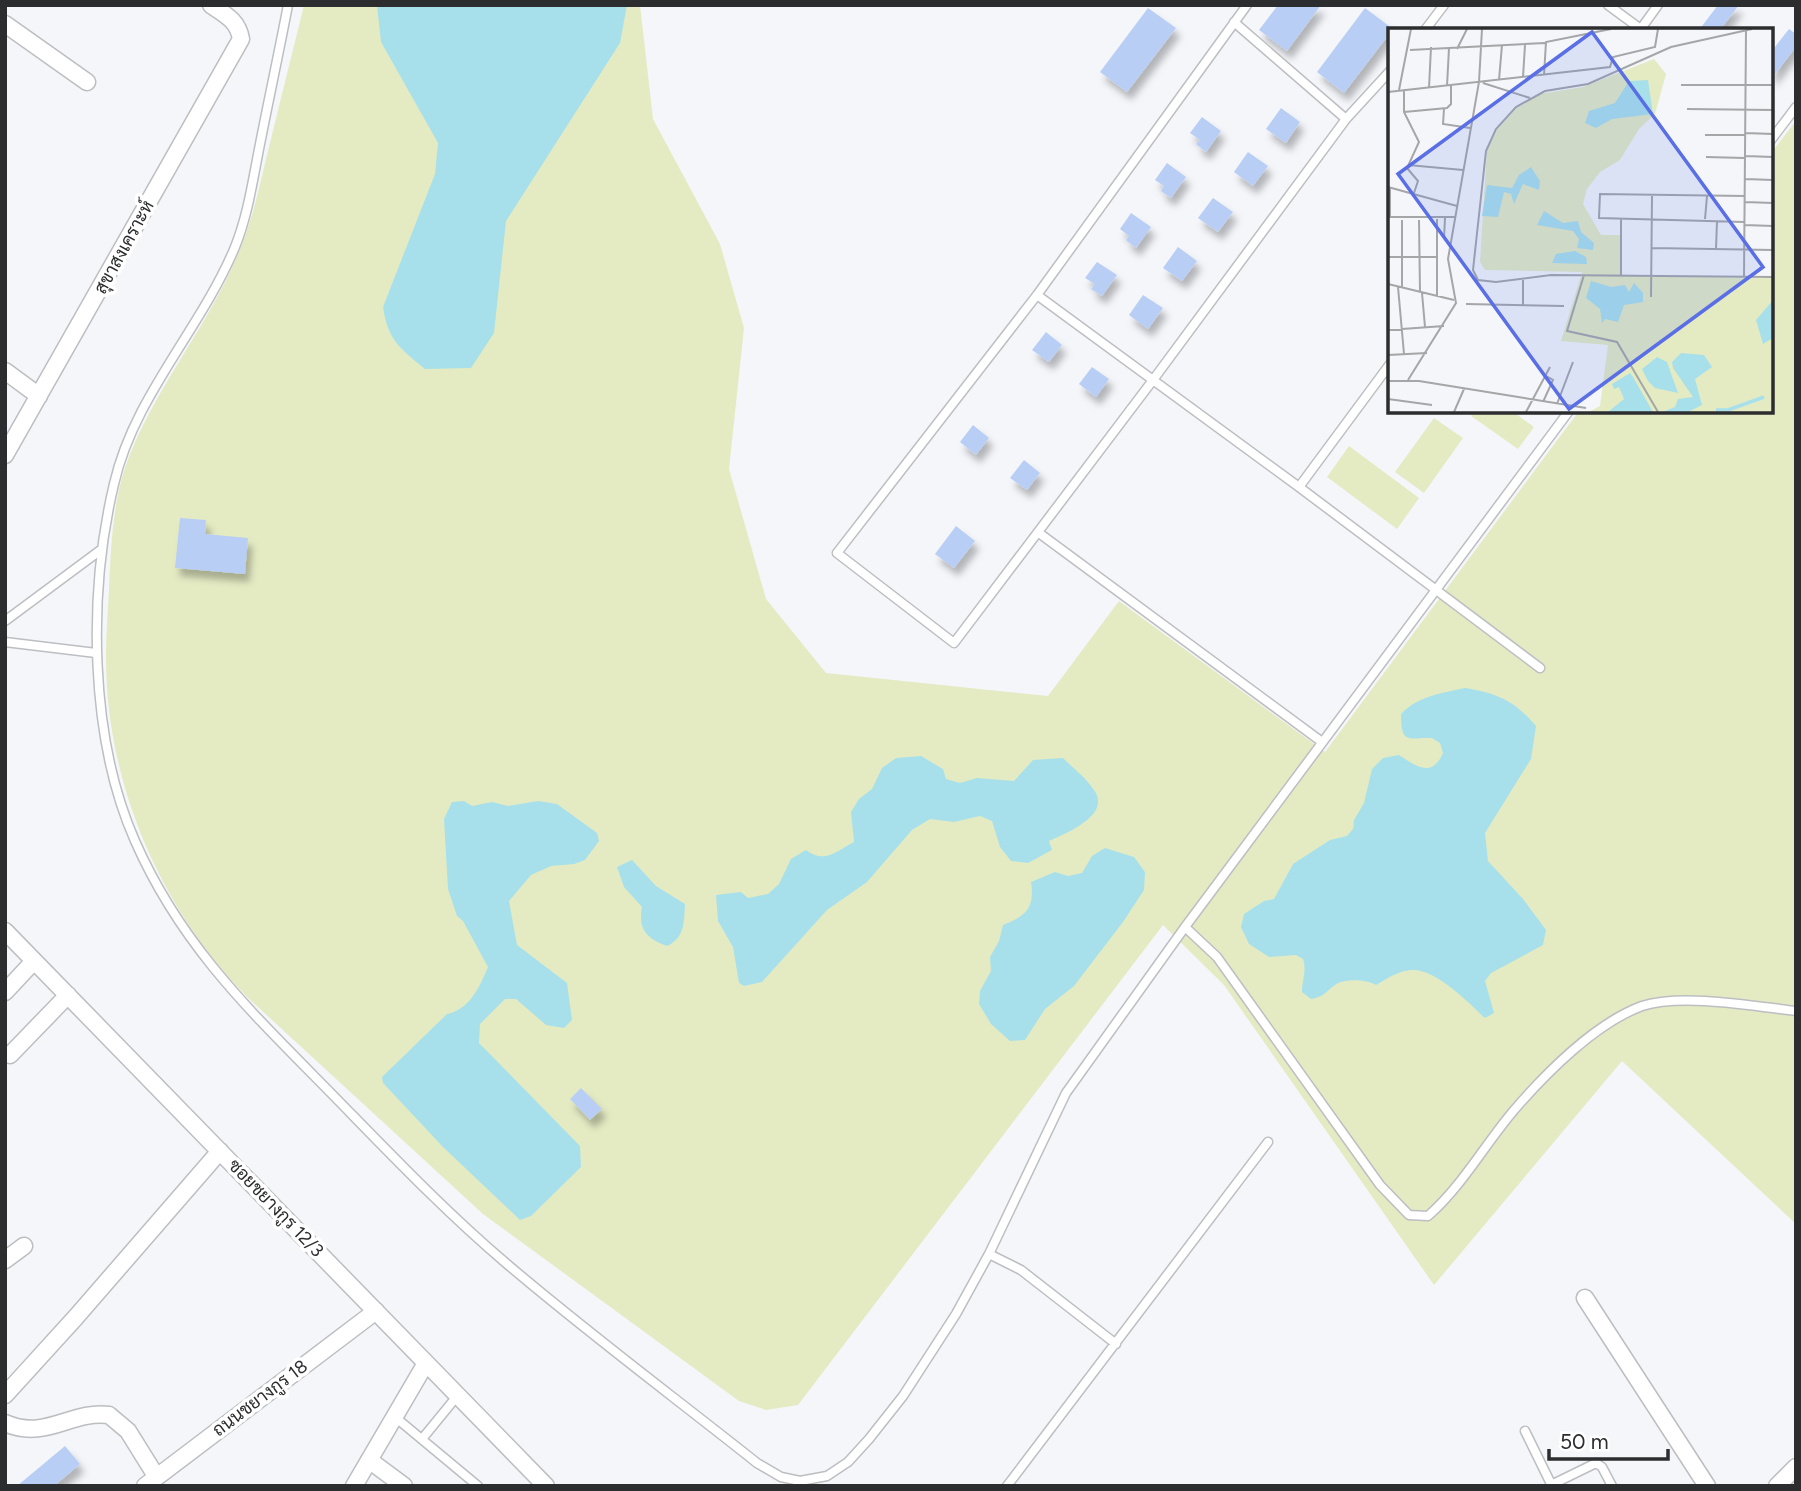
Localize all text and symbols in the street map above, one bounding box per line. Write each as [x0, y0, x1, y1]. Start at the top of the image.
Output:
inset map [1388, 28, 1773, 413]
street label: สุขาสงเคราะห์ [88, 195, 160, 298]
street label: ซอยชยางกูร 12/3 [222, 1154, 328, 1263]
street label: ถนนชยางกูร 18 [208, 1355, 313, 1443]
scale bar [1549, 1418, 1668, 1462]
text: 50 m [1560, 1429, 1609, 1454]

